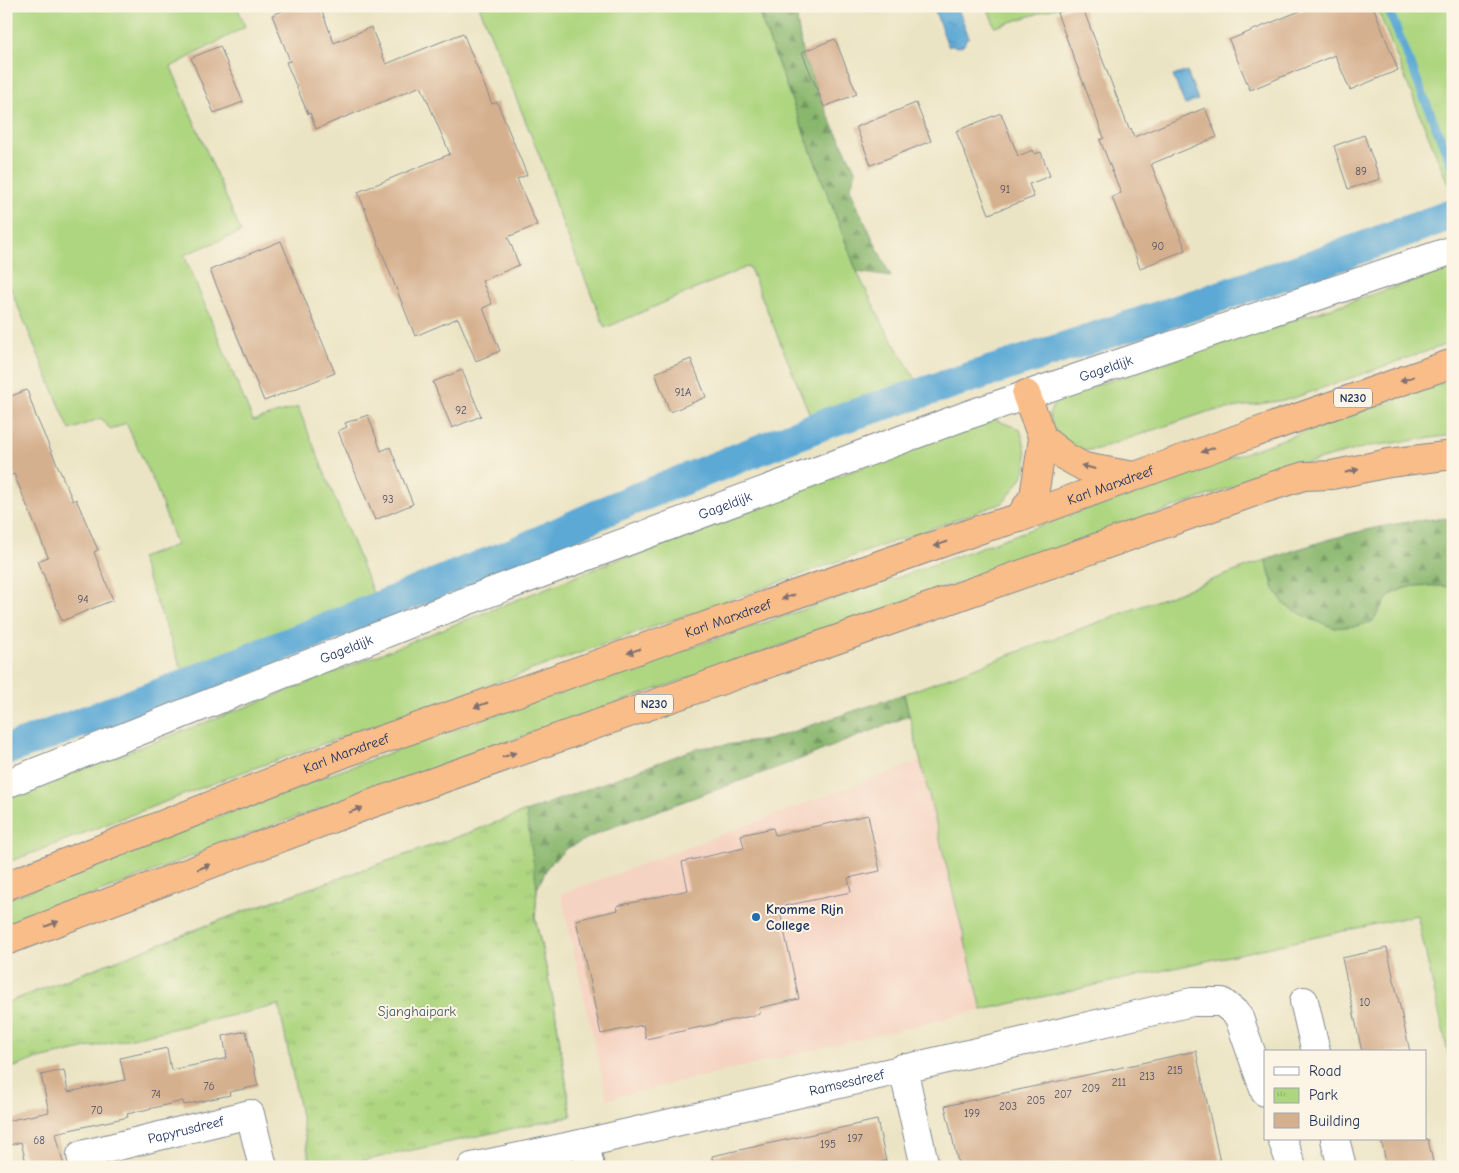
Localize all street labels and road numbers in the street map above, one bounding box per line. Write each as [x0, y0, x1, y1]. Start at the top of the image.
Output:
street label: Gageldijk [1077, 352, 1135, 386]
road number: N230 [1334, 388, 1372, 408]
street label: Karl Marxdreef [1065, 462, 1157, 509]
street label: Gageldijk [696, 488, 754, 523]
street label: Karl Marxdreef [683, 595, 774, 642]
street label: Gageldijk [317, 631, 375, 667]
road number: N230 [635, 694, 673, 714]
street label: Karl Marxdreef [301, 730, 392, 777]
street label: Ramsesdreef [808, 1066, 887, 1100]
street label: Papyrusdreef [146, 1112, 226, 1147]

